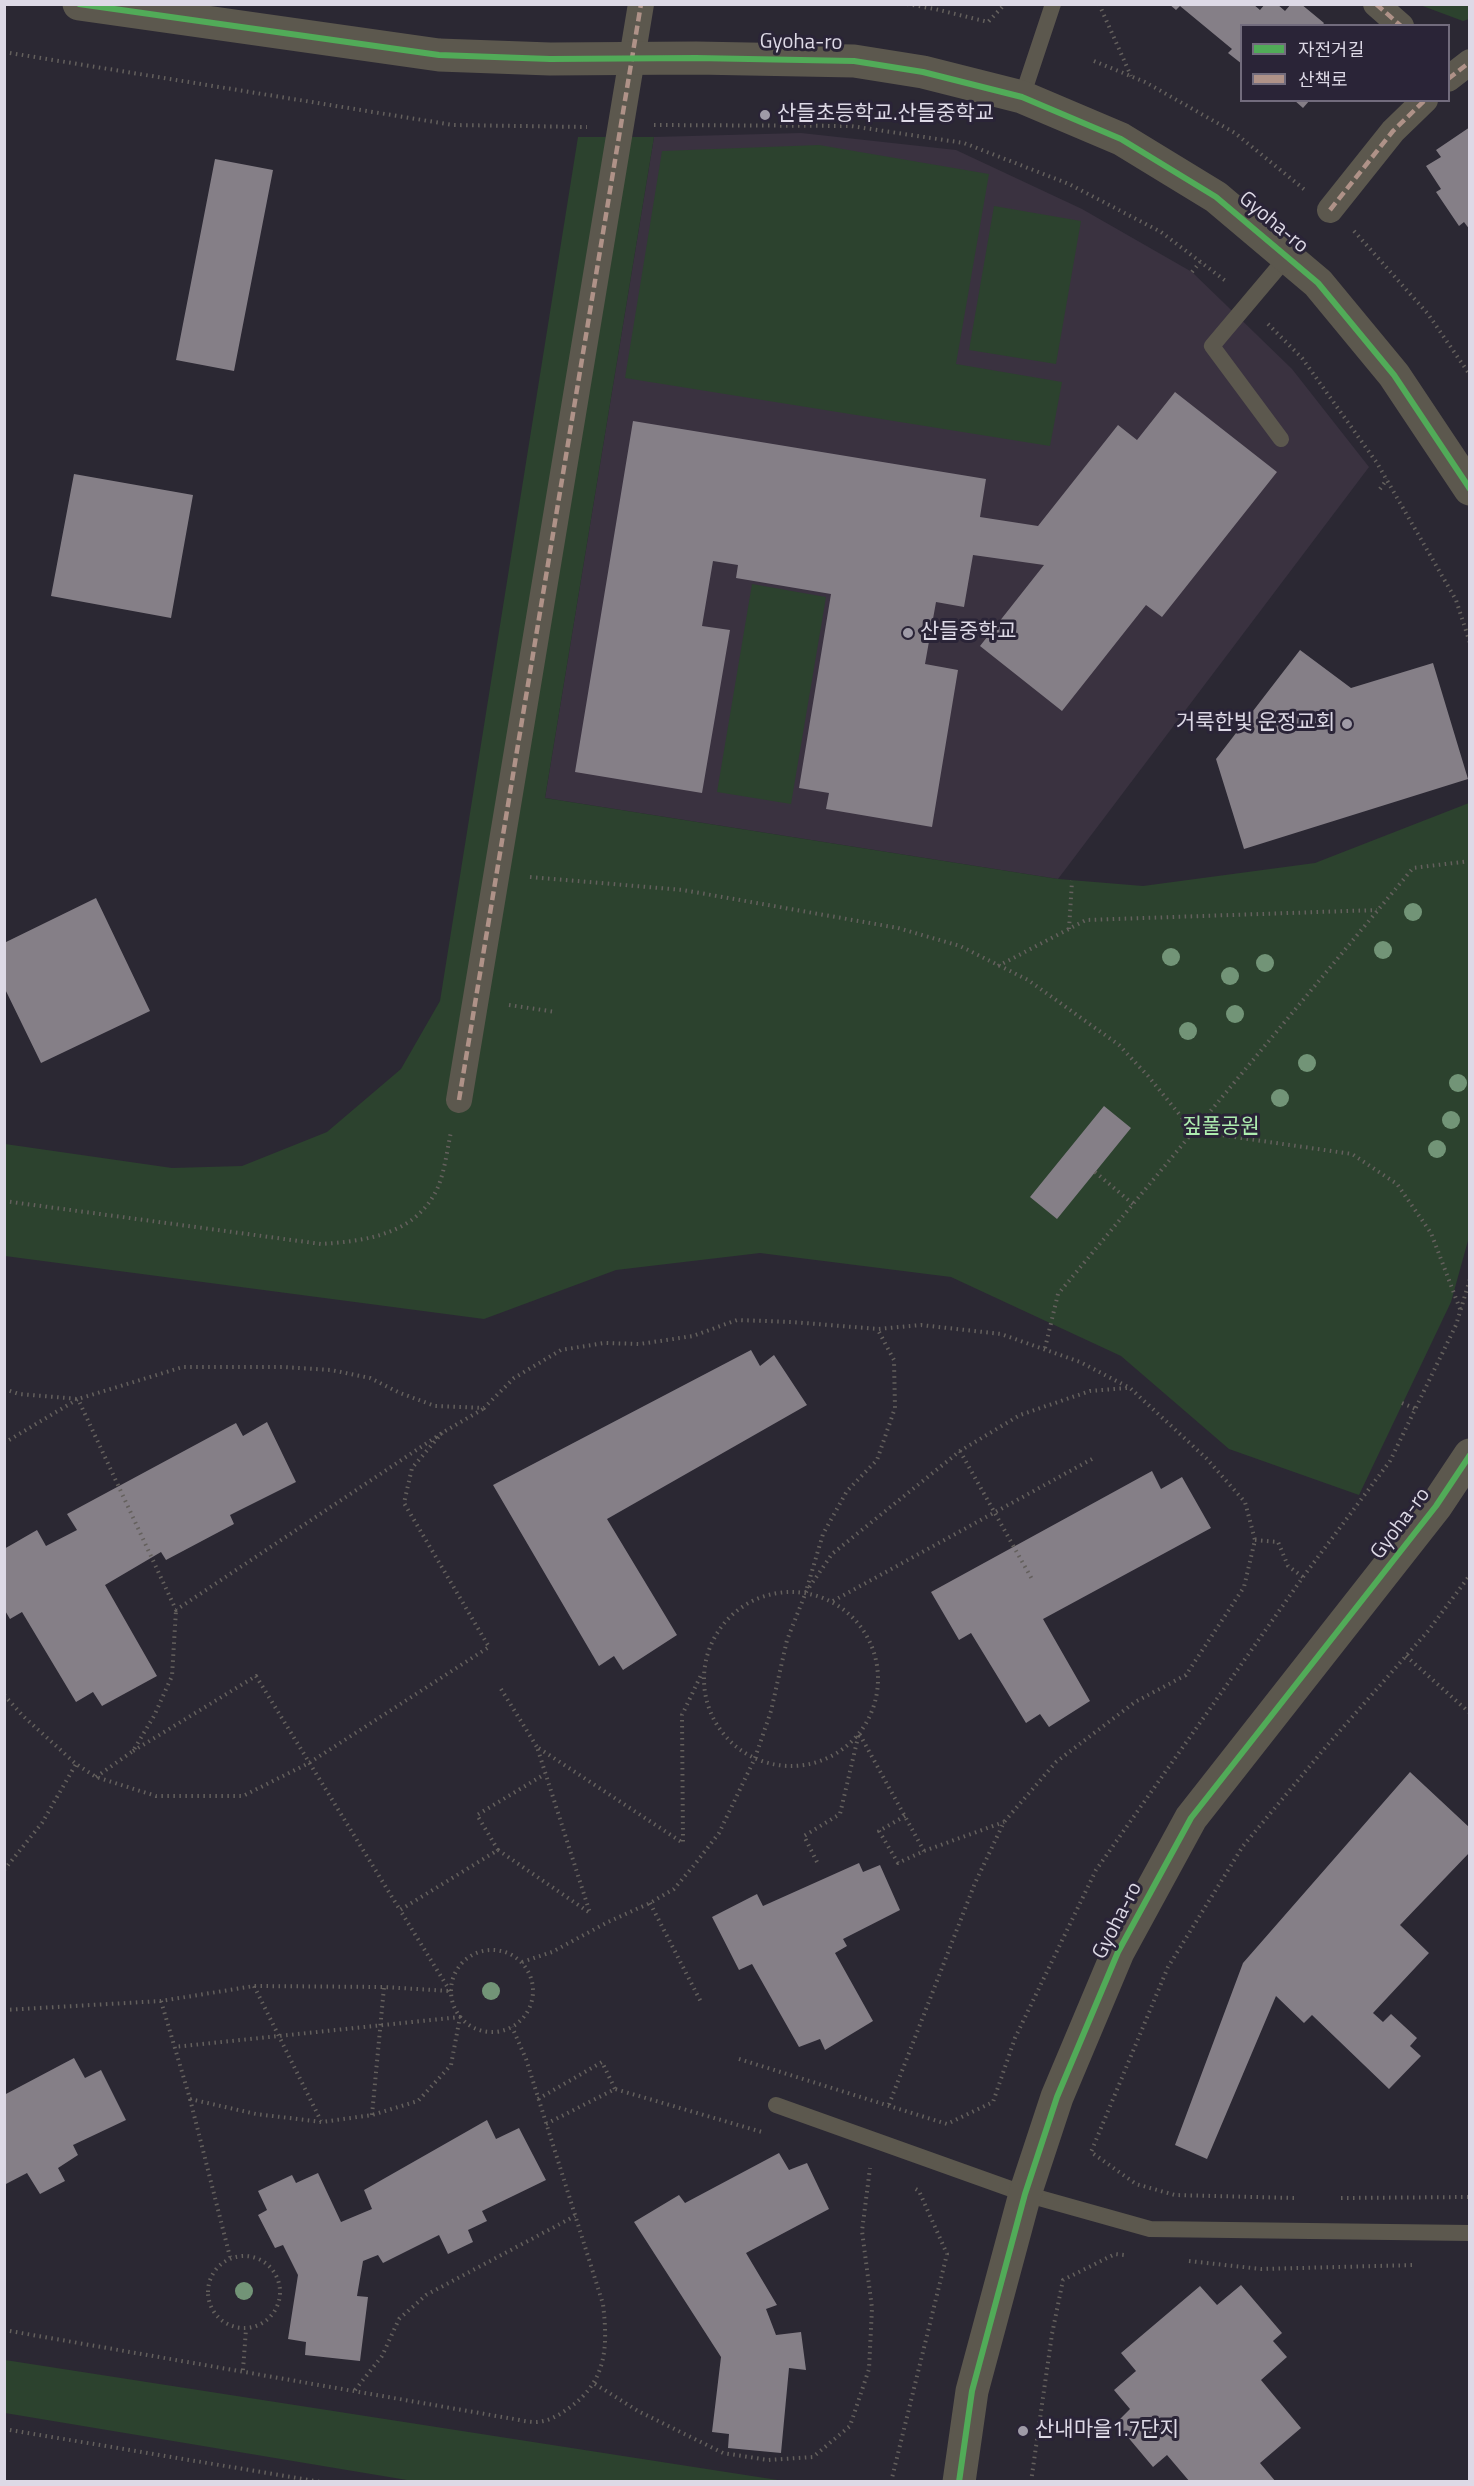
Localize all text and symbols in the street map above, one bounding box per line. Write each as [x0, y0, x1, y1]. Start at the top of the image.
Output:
legend [1240, 24, 1450, 102]
street label: Gyoha-ro [759, 30, 843, 56]
text: 자전거길 [1298, 36, 1364, 63]
text: 산책로 [1298, 66, 1348, 93]
place label: 산들초등학교.산들중학교 [777, 102, 994, 128]
marker: 산들초등학교.산들중학교 [758, 108, 772, 122]
street label: Gyoha-ro [1233, 187, 1313, 259]
place label: 산들중학교 [920, 620, 1017, 646]
marker: 산들중학교 [901, 626, 915, 640]
place label: 거룩한빛 운정교회 [1176, 711, 1335, 737]
marker: 거룩한빛 운정교회 [1340, 717, 1354, 731]
park label: 짚풀공원 [1182, 1115, 1260, 1141]
street label: Gyoha-ro [1366, 1483, 1436, 1565]
street label: Gyoha-ro [1088, 1878, 1148, 1964]
place label: 산내마을1.7단지 [1035, 2418, 1179, 2444]
marker: 산내마을1.7단지 [1016, 2424, 1030, 2438]

